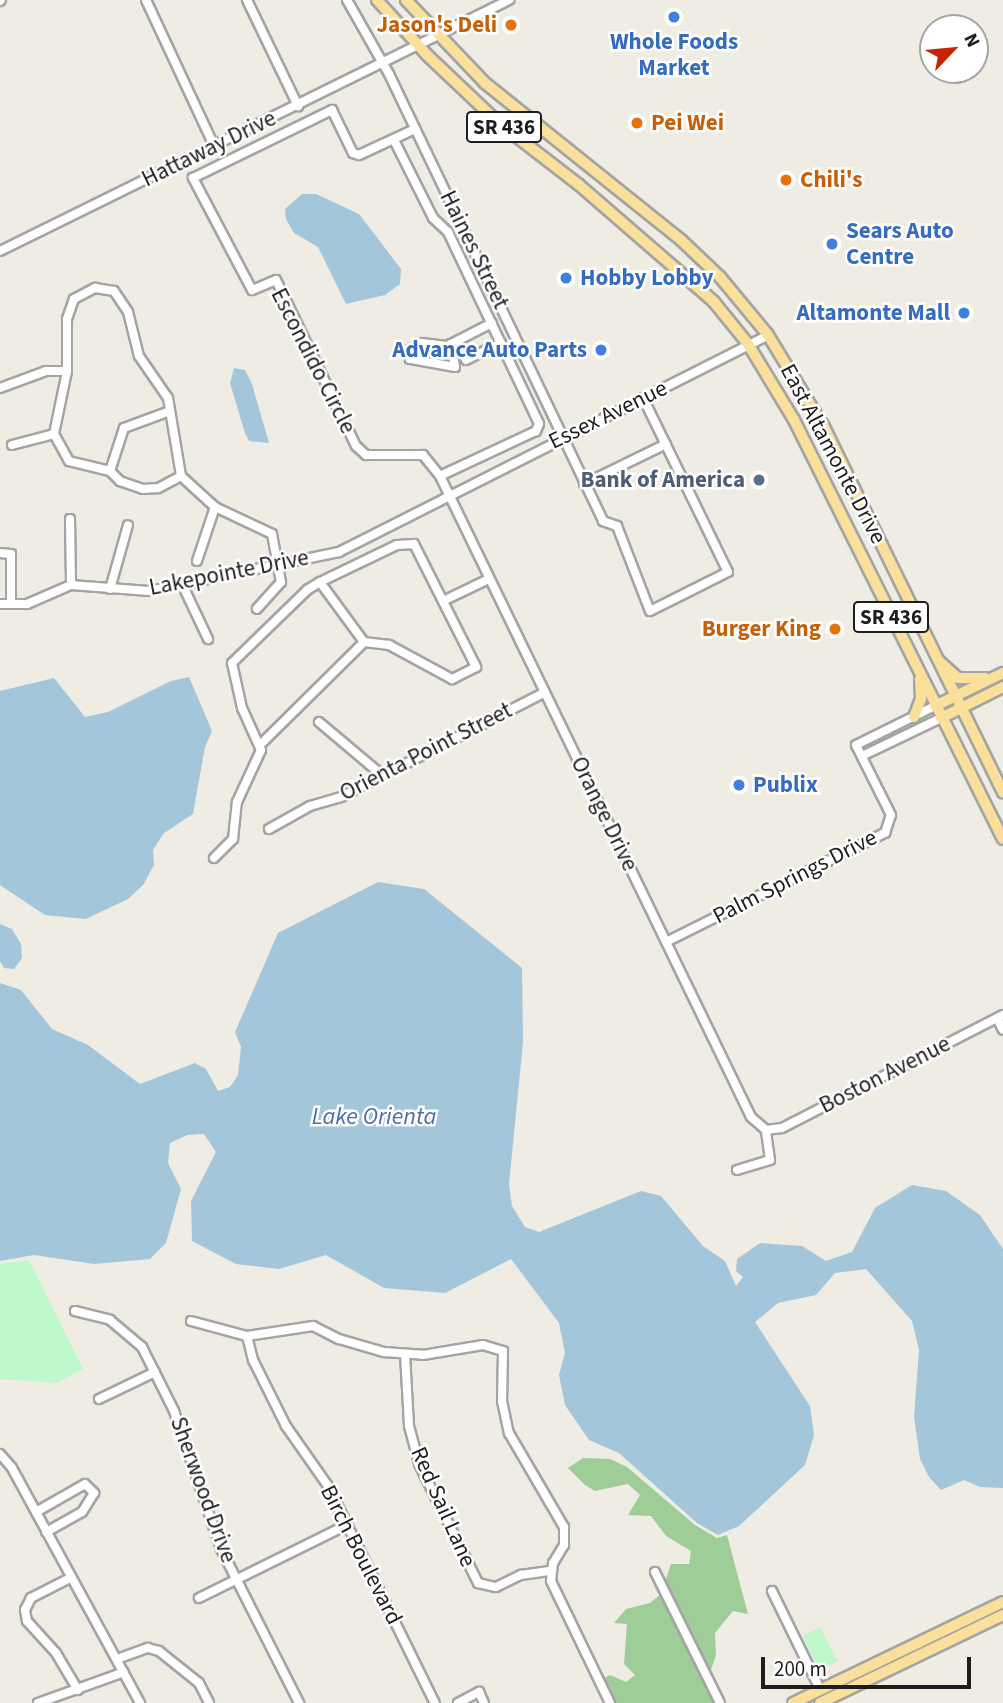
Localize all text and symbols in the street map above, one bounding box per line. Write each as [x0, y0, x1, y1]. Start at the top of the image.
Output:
marker: Whole Foods Market [666, 9, 682, 25]
place label: Jason's Deli [376, 11, 497, 39]
north arrow [919, 14, 989, 84]
marker: Jason's Deli [503, 17, 519, 33]
place label: Whole Foods Market [610, 28, 738, 82]
text: N [957, 29, 986, 52]
street label: Hattaway Drive [138, 105, 280, 193]
place label: Pei Wei [651, 109, 724, 137]
road number: SR 436 [466, 110, 542, 144]
marker: Pei Wei [629, 115, 645, 131]
place label: Chili's [800, 166, 862, 194]
marker: Chili's [778, 172, 794, 188]
street label: Haines Street [434, 186, 514, 314]
place label: Sears Auto Centre [846, 217, 954, 271]
marker: Sears Auto Centre [824, 236, 840, 252]
place label: Hobby Lobby [580, 264, 714, 292]
marker: Hobby Lobby [558, 270, 574, 286]
street label: Escondido Circle [265, 284, 361, 438]
place label: Altamonte Mall [796, 299, 950, 327]
marker: Altamonte Mall [956, 305, 972, 321]
place label: Advance Auto Parts [392, 336, 587, 364]
marker: Advance Auto Parts [593, 342, 609, 358]
street label: East Altamonte Drive [774, 359, 892, 549]
street label: Essex Avenue [544, 374, 672, 456]
place label: Bank of America [581, 466, 745, 494]
marker: Bank of America [751, 472, 767, 488]
street label: Lakepointe Drive [147, 544, 311, 602]
road number: SR 436 [852, 600, 930, 634]
place label: Burger King [702, 615, 821, 643]
marker: Burger King [827, 621, 843, 637]
street label: Orienta Point Street [335, 697, 517, 807]
street label: Orange Drive [564, 752, 644, 876]
place label: Publix [753, 771, 818, 799]
marker: Publix [731, 777, 747, 793]
street label: Palm Springs Drive [708, 824, 882, 930]
street label: Boston Avenue [815, 1030, 955, 1120]
water label: Lake Orienta [312, 1103, 436, 1131]
street label: Sherwood Drive [164, 1413, 242, 1567]
street label: Red Sail Lane [404, 1443, 482, 1571]
street label: Birch Boulevard [314, 1481, 408, 1629]
scale bar [765, 1644, 975, 1688]
text: 200 m [774, 1654, 827, 1684]

